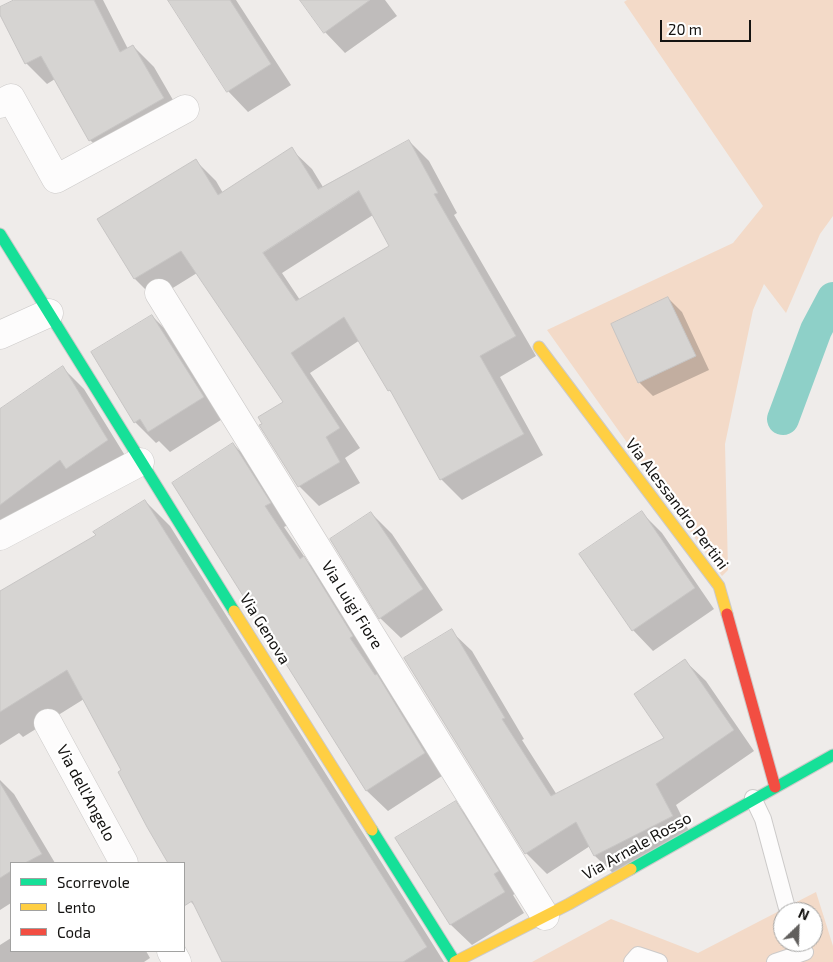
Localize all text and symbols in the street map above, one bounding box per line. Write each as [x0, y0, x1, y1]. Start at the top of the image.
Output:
scale bar [663, 10, 754, 42]
text: 20 m [668, 20, 702, 38]
street label: Via Alessandro Pertini [621, 435, 733, 573]
street label: Via Luigi Fiore [317, 557, 387, 653]
street label: Via Genova [236, 590, 294, 668]
street label: Via dell'Angelo [53, 742, 119, 844]
street label: Via Arnale Rosso [579, 808, 695, 884]
legend [10, 862, 185, 952]
text: Scorrevole [57, 873, 130, 891]
text: Lento [57, 898, 96, 916]
north arrow [773, 902, 823, 952]
text: N [796, 904, 812, 924]
text: Coda [57, 923, 91, 941]

